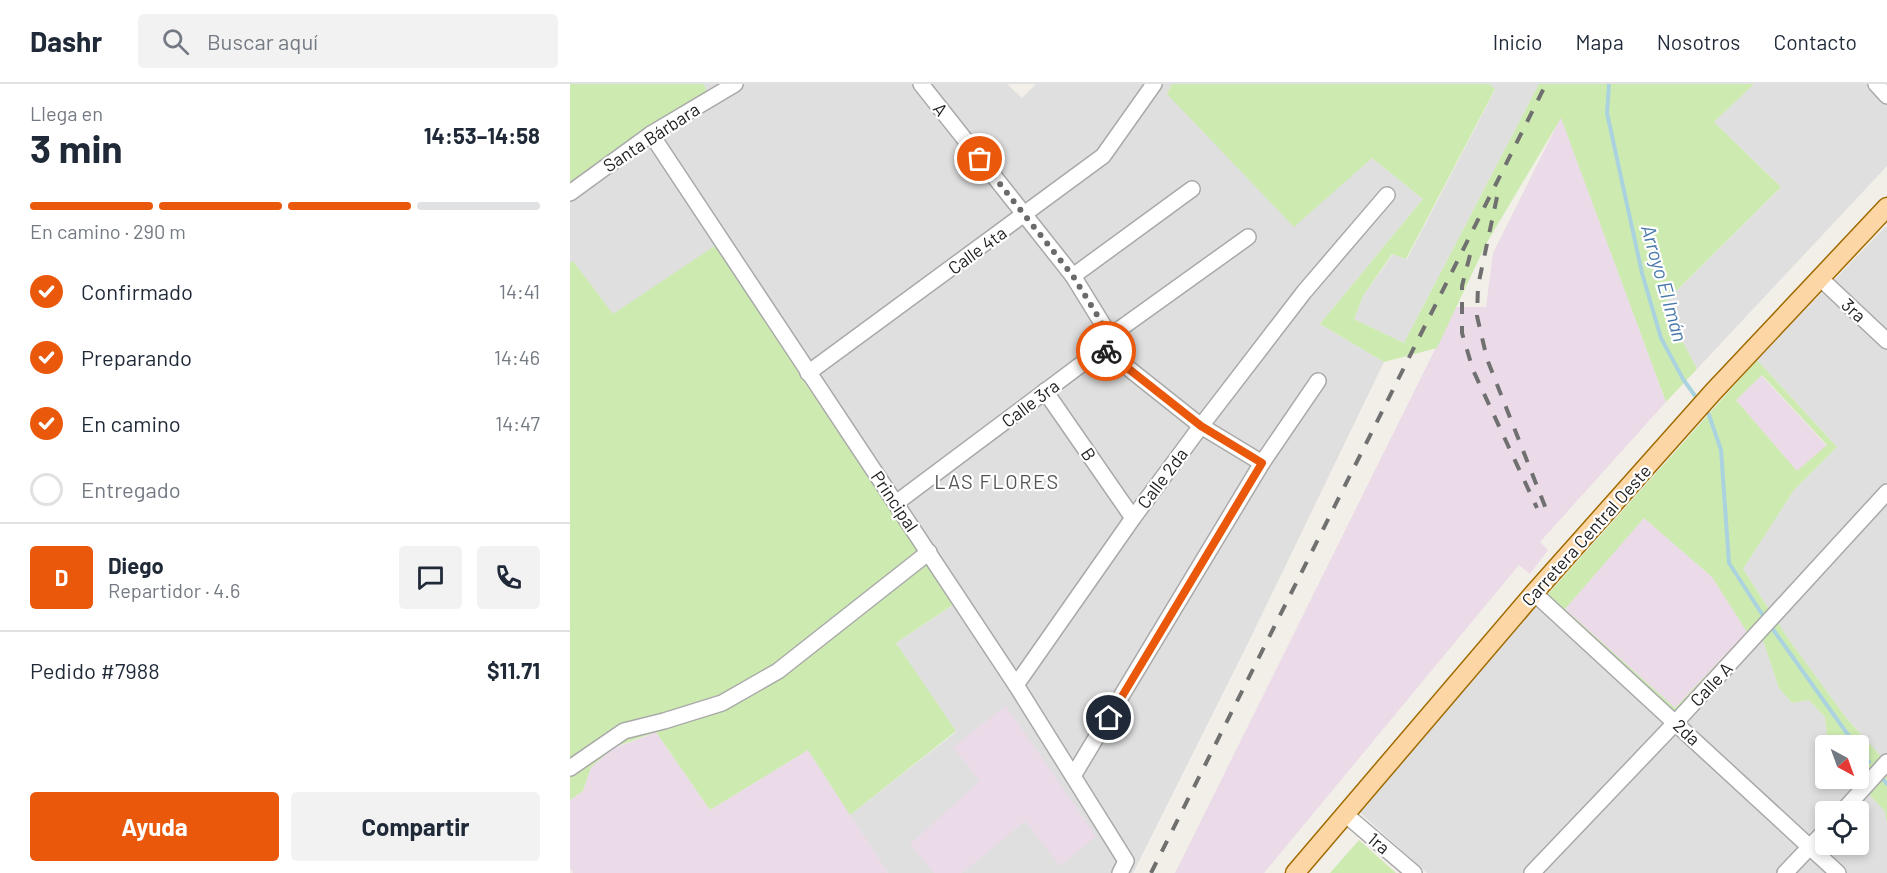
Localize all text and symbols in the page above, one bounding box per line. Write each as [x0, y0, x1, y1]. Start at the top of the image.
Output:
search box [138, 14, 558, 68]
text: Dashr [30, 24, 102, 58]
icon: search [159, 25, 192, 58]
text: Buscar aquí [207, 28, 318, 54]
text: Inicio [1493, 29, 1543, 54]
text: Mapa [1576, 29, 1624, 54]
text: Nosotros [1657, 29, 1740, 54]
text: Contacto [1773, 29, 1857, 54]
street label: Santa Bárbara [599, 98, 703, 176]
street label: A [929, 98, 953, 120]
text: Llega en [30, 101, 103, 125]
text: 14:53–14:58 [424, 122, 540, 148]
text: 3 min [30, 124, 123, 171]
pin [954, 133, 1005, 184]
icon: bag [963, 142, 996, 175]
text: En camino · 290 m [30, 219, 186, 243]
street label: Calle 4ta [943, 221, 1011, 279]
water label: Arroyo El Imán [1637, 222, 1693, 344]
icon: check [30, 275, 63, 308]
text: Confirmado [81, 278, 193, 304]
text: 14:41 [499, 279, 540, 303]
street label: 3ra [1837, 293, 1871, 327]
courier [1076, 321, 1136, 381]
icon: bike [1090, 335, 1123, 368]
icon: check [30, 341, 63, 374]
text: Preparando [81, 344, 192, 370]
text: 14:46 [494, 345, 540, 369]
street label: Calle 3ra [997, 374, 1063, 432]
icon: check [30, 407, 63, 440]
text: En camino [81, 410, 181, 436]
text: 14:47 [495, 411, 540, 435]
street label: B [1077, 443, 1101, 465]
street label: Calle 2da [1132, 443, 1192, 513]
street label: Carretera Central Oeste [1517, 460, 1655, 610]
street label: Principal [867, 466, 923, 536]
district label: LAS FLORES [934, 469, 1060, 493]
text: Entregado [81, 476, 181, 502]
button: chat [399, 546, 462, 609]
button: phone [477, 546, 540, 609]
text: Diego [108, 552, 164, 578]
text: D [55, 564, 68, 590]
text: Repartidor · 4.6 [108, 578, 240, 602]
text: Pedido #7988 [30, 657, 160, 683]
text: $11.71 [487, 657, 540, 683]
street label: Calle A [1685, 657, 1737, 711]
pin [1083, 692, 1134, 743]
icon: home [1092, 701, 1125, 734]
street label: 2da [1669, 714, 1705, 750]
north arrow [1815, 735, 1869, 789]
map controls [1815, 735, 1869, 855]
button: Ayuda [30, 792, 279, 861]
button: Compartir [291, 792, 540, 861]
button: locate [1815, 801, 1869, 855]
street label: 1ra [1363, 827, 1395, 859]

